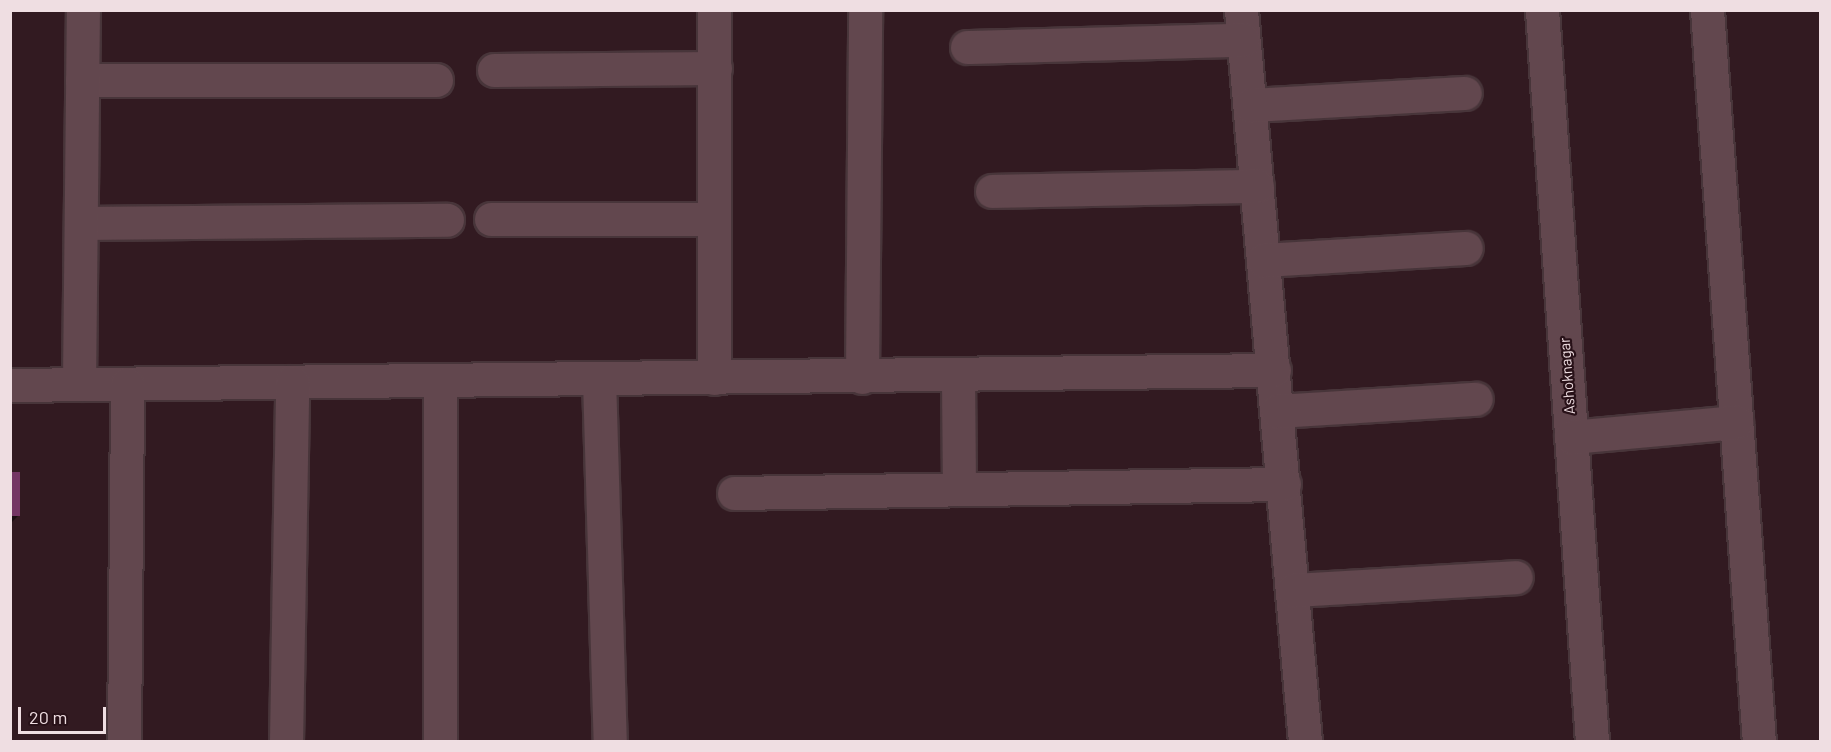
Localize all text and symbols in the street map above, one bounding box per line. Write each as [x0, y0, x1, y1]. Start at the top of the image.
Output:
street label: Ashoknagar [1555, 337, 1579, 415]
scale bar [21, 695, 110, 733]
text: 20 m [29, 706, 67, 728]

